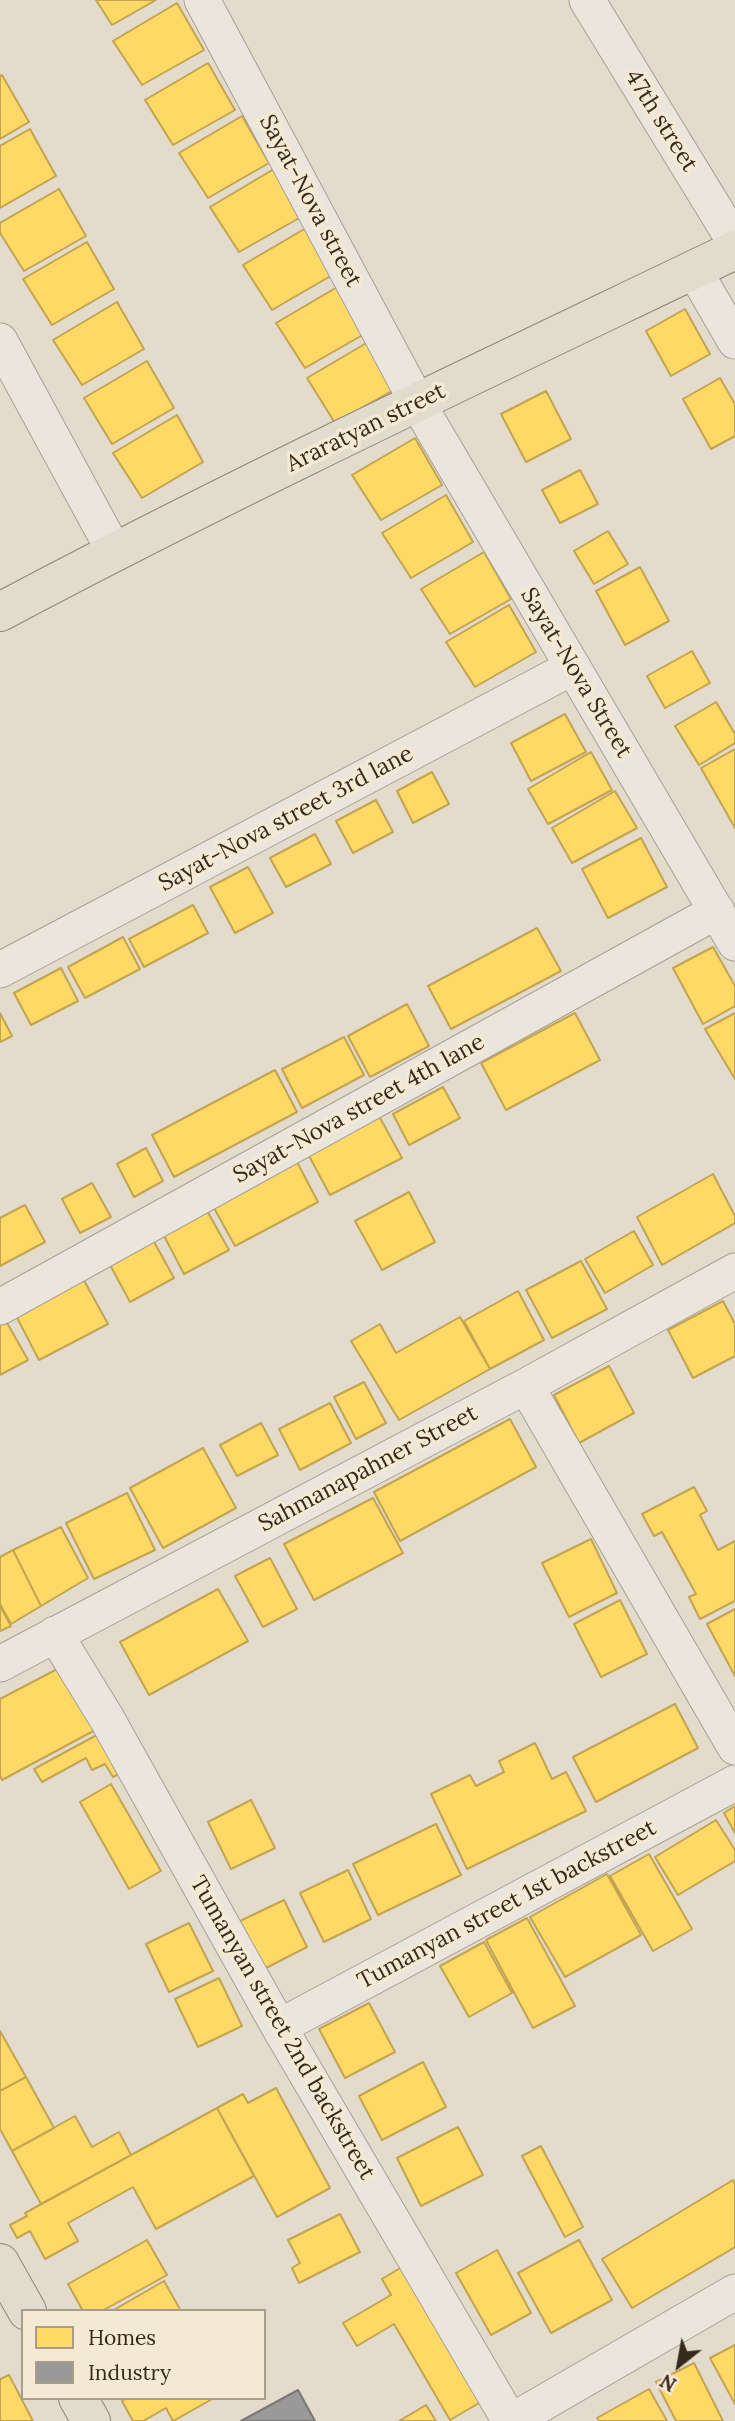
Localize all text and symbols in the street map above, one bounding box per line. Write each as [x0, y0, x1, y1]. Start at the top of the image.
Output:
street label: 47th street [619, 65, 703, 177]
street label: Sayat-Nova street [253, 110, 367, 292]
street label: Araratyan street [282, 378, 450, 478]
street label: Sayat-Nova Street [514, 583, 638, 763]
street label: Sayat-Nova street 3rd lane [154, 740, 418, 898]
street label: Sayat-Nova street 4th lane [229, 1028, 489, 1190]
street label: Sahmanapahner Street [254, 1400, 482, 1538]
street label: Tumanyan street 1st backstreet [353, 1814, 661, 1996]
street label: Tumanyan street 2nd backstreet [184, 1871, 380, 2185]
legend [21, 2309, 266, 2400]
text: Homes [88, 2324, 156, 2351]
north arrow [644, 2330, 714, 2400]
text: Industry [88, 2359, 171, 2386]
text: N [656, 2369, 681, 2397]

